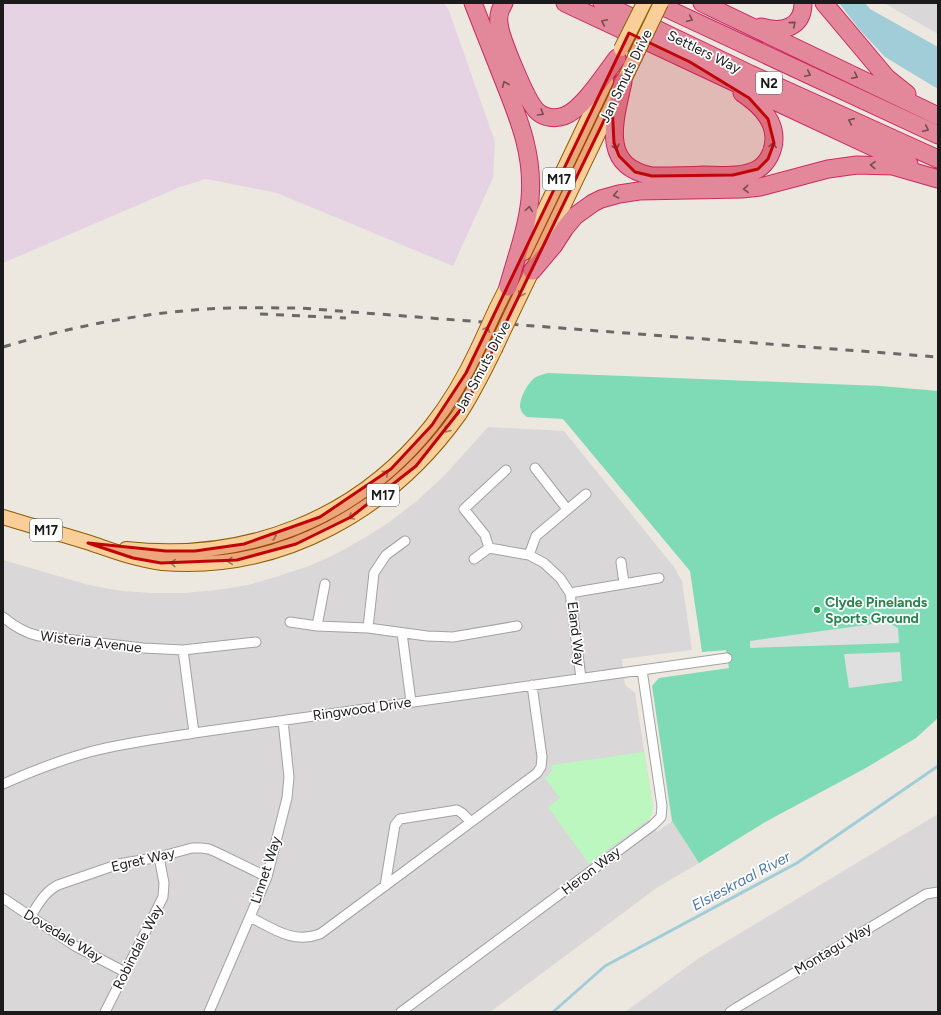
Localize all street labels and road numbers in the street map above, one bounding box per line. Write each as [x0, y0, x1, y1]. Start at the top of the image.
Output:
street label: Jan Smuts Drive [596, 26, 656, 125]
street label: Settlers Way [665, 27, 744, 77]
road number: N2 [756, 72, 782, 94]
road number: M17 [543, 168, 575, 190]
street label: Jan Smuts Drive [452, 318, 515, 416]
road number: M17 [367, 484, 399, 506]
road number: M17 [30, 519, 62, 541]
street label: Eland Way [564, 601, 588, 668]
street label: Wisteria Avenue [39, 627, 143, 657]
street label: Ringwood Drive [312, 694, 413, 724]
street label: Linnet Way [247, 834, 285, 906]
street label: Heron Way [558, 843, 624, 899]
street label: Egret Way [109, 844, 177, 876]
street label: Robindale Way [109, 901, 167, 992]
street label: Dovedale Way [20, 906, 106, 967]
street label: Montagu Way [791, 919, 875, 979]

